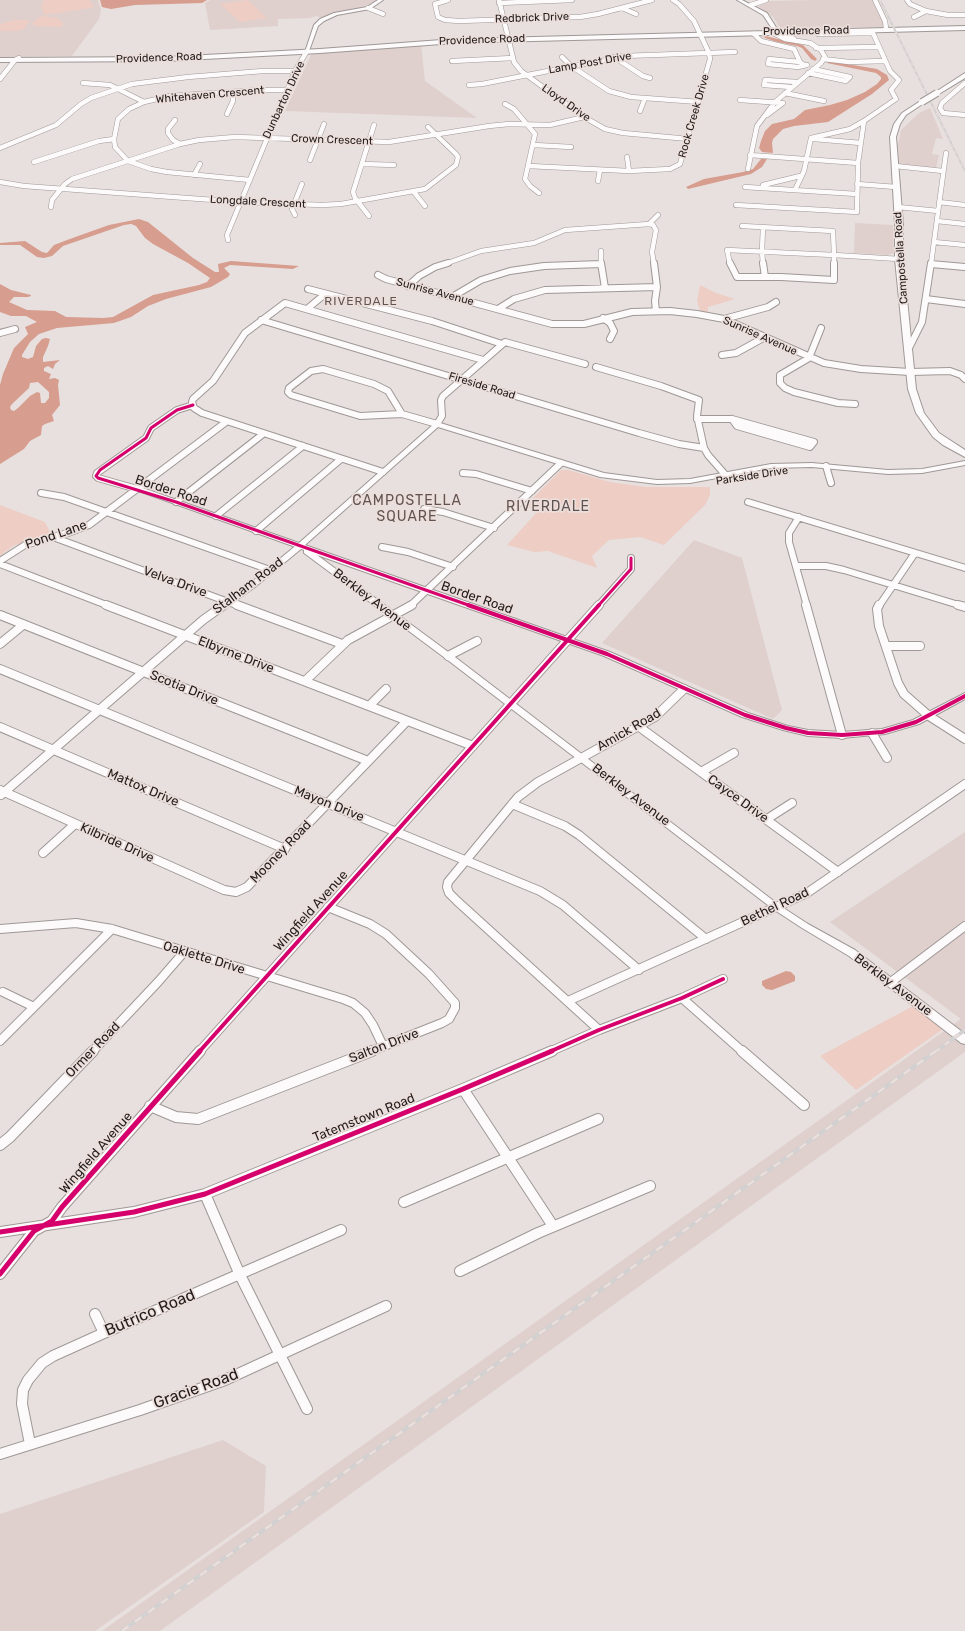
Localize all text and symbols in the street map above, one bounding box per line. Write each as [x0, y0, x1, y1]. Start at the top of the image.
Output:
street label: Redbrick Drive [495, 10, 569, 26]
street label: Providence Road [763, 24, 849, 38]
street label: Providence Road [439, 32, 525, 48]
street label: Lamp Post Drive [548, 49, 632, 77]
street label: Providence Road [116, 50, 202, 66]
street label: Dunbarton Drive [260, 59, 308, 141]
street label: Rock Creek Drive [676, 73, 712, 159]
street label: Lloyd Drive [539, 81, 593, 125]
street label: Whitehaven Crescent [155, 84, 265, 106]
street label: Crown Crescent [291, 132, 373, 148]
street label: Longdale Crescent [210, 193, 306, 211]
street label: Campostella Road [891, 212, 911, 304]
street label: Sunrise Avenue [395, 275, 475, 309]
district label: RIVERDALE [324, 295, 398, 309]
street label: Sunrise Avenue [721, 314, 799, 358]
street label: Fireside Road [447, 370, 517, 402]
street label: Parkside Drive [715, 464, 789, 488]
street label: Border Road [133, 472, 209, 510]
district label: CAMPOSTELLA SQUARE [352, 493, 462, 526]
district label: RIVERDALE [506, 499, 590, 515]
street label: Pond Lane [23, 517, 89, 553]
street label: Stalham Road [210, 554, 286, 618]
street label: Velva Drive [141, 563, 209, 601]
street label: Berkley Avenue [330, 566, 414, 634]
street label: Border Road [439, 578, 515, 618]
street label: Elbyrne Drive [196, 633, 276, 677]
street label: Scotia Drive [147, 667, 221, 709]
street label: Amick Road [594, 705, 664, 755]
street label: Berkley Avenue [589, 761, 673, 829]
street label: Mattox Drive [105, 766, 181, 810]
street label: Cayce Drive [704, 772, 772, 826]
street label: Mayon Drive [292, 783, 366, 825]
street label: Mooney Road [247, 817, 315, 887]
street label: Kilbride Drive [78, 820, 156, 866]
street label: Wingfield Avenue [271, 867, 351, 955]
street label: Bethel Road [738, 884, 812, 930]
street label: Oaklette Drive [161, 938, 247, 978]
street label: Berkley Avenue [851, 951, 935, 1019]
street label: Ormer Road [63, 1019, 123, 1081]
street label: Salton Drive [347, 1026, 421, 1066]
street label: Tatemstown Road [311, 1090, 417, 1146]
street label: Wingfield Avenue [56, 1109, 136, 1197]
street label: Butrico Road [102, 1285, 198, 1341]
street label: Gracie Road [151, 1365, 241, 1413]

